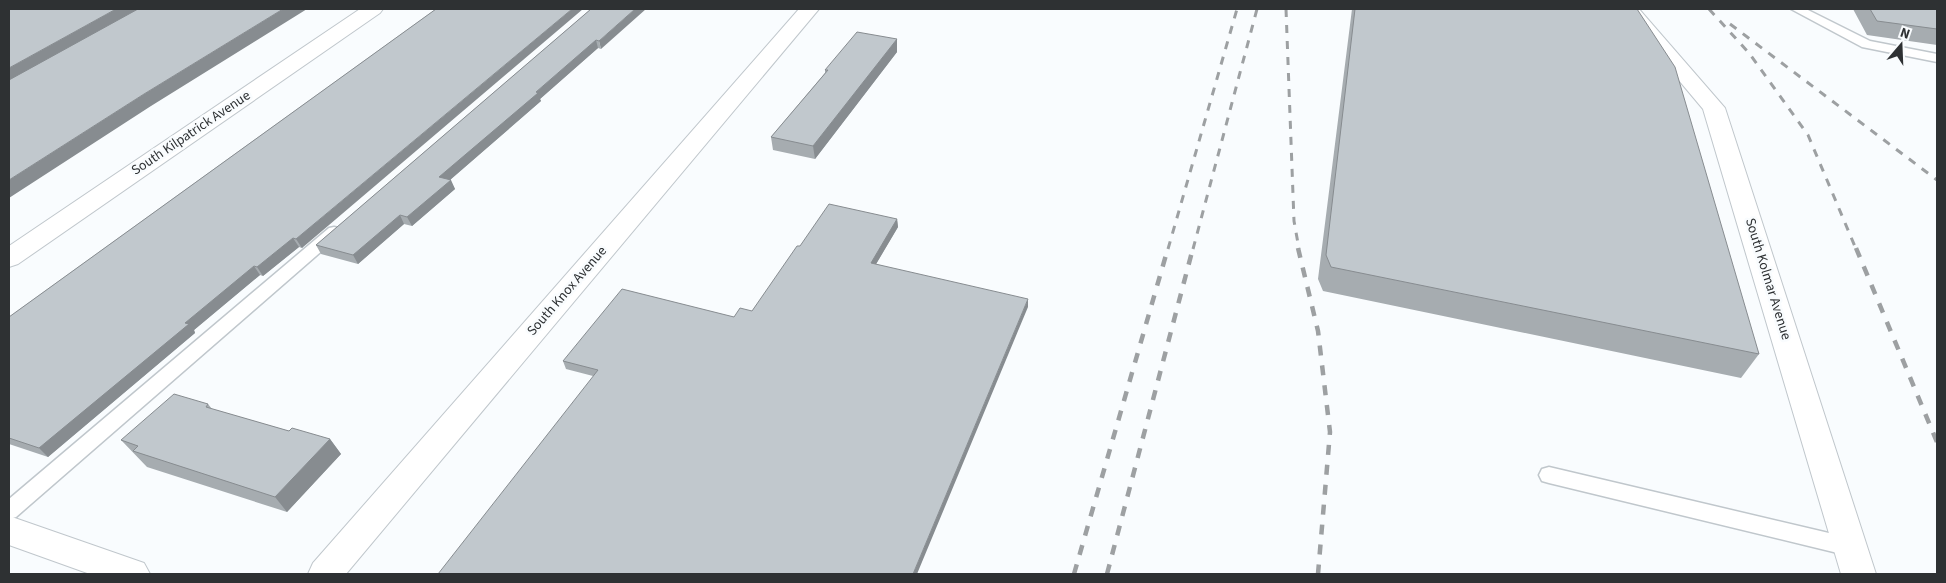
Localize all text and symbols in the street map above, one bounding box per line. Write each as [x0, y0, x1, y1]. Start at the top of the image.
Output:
north arrow [1876, 20, 1926, 70]
text: N [1897, 23, 1913, 45]
street label: South Kilpatrick Avenue [128, 86, 255, 180]
street label: South Kolmar Avenue [1740, 216, 1796, 342]
street label: South Knox Avenue [522, 242, 612, 340]

